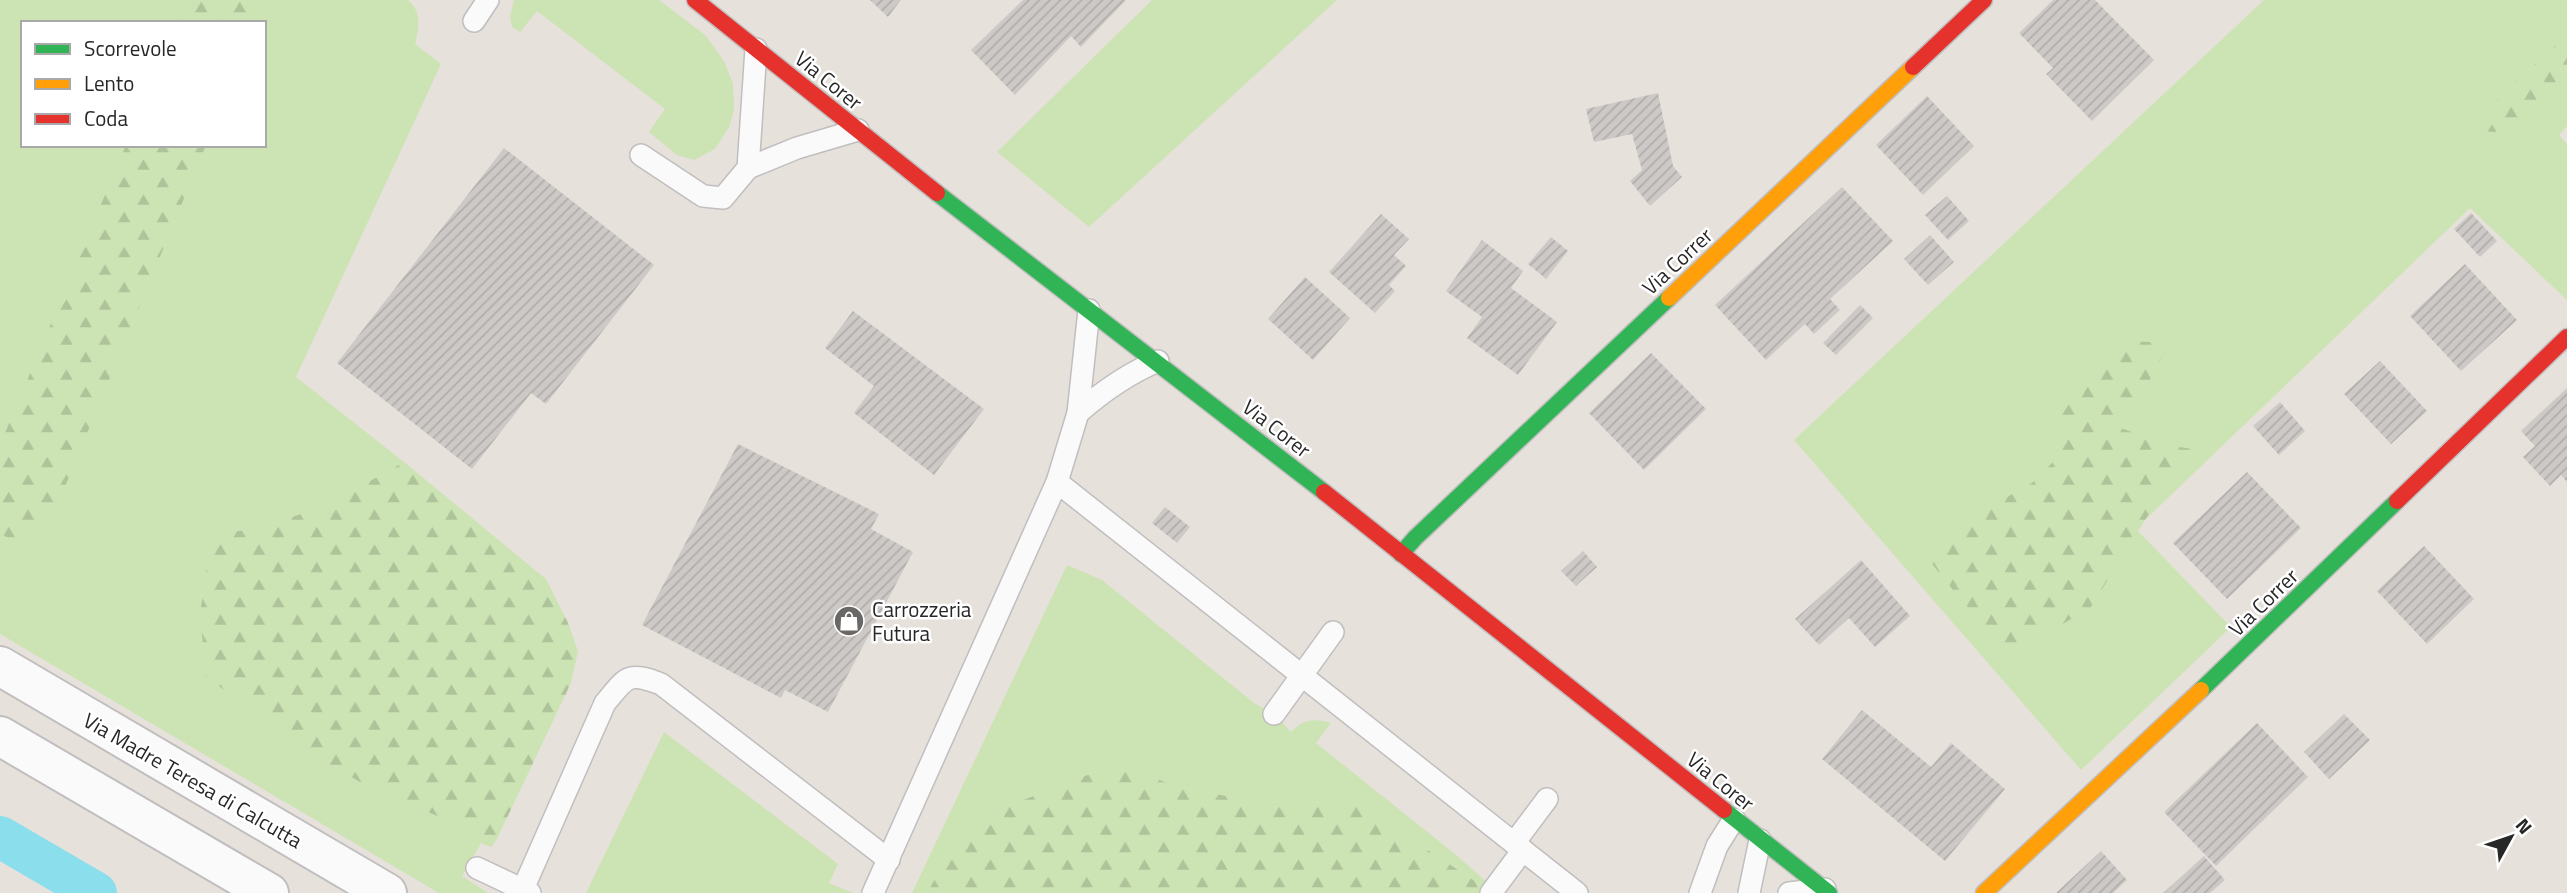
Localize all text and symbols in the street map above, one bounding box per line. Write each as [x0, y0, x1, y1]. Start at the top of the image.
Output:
legend [21, 21, 266, 147]
text: Scorrevole [84, 32, 177, 64]
street label: Via Corer [788, 43, 870, 117]
text: Lento [84, 67, 134, 99]
text: Coda [84, 102, 128, 134]
street label: Via Correr [1634, 220, 1720, 302]
street label: Via Corer [1236, 391, 1318, 465]
street label: Via Correr [2221, 560, 2305, 644]
place label: Carrozzeria Futura [872, 593, 972, 649]
shop icon: Carrozzeria Futura [832, 604, 866, 638]
street label: Via Madre Teresa di Calcutta [77, 704, 309, 856]
street label: Via Corer [1680, 744, 1762, 818]
north arrow [2476, 802, 2546, 872]
text: N [2509, 811, 2540, 840]

